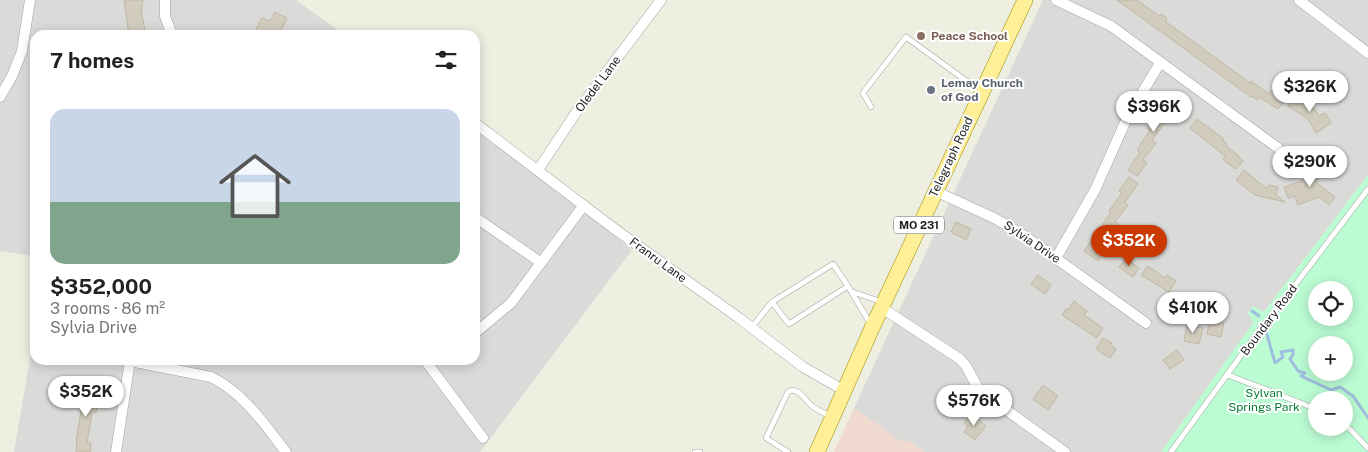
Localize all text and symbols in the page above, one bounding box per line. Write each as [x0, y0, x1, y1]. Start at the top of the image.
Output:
place label: Peace School [931, 29, 1008, 43]
marker: Peace School [915, 30, 927, 42]
icon: filters [432, 46, 460, 74]
text: 7 homes [50, 48, 134, 73]
street label: Oledel Lane [572, 53, 624, 115]
pin: $326K [1275, 70, 1345, 113]
place label: Lemay Church of God [941, 76, 1023, 104]
text: $326K [1283, 77, 1337, 96]
marker: Lemay Church of God [925, 84, 937, 96]
pin: $396K [1119, 90, 1189, 133]
text: $396K [1127, 97, 1181, 116]
street label: Telegraph Road [926, 115, 976, 199]
icon: home [210, 141, 300, 231]
pin: $290K [1275, 146, 1345, 188]
text: $290K [1283, 152, 1337, 171]
road number: MO 231 [894, 216, 944, 234]
street label: Sylvia Drive [1001, 218, 1063, 266]
pin: $352K [1094, 224, 1164, 267]
text: $352K [1102, 231, 1156, 250]
street label: Franru Lane [627, 235, 689, 285]
text: $352,000 [50, 274, 152, 299]
map controls [1308, 281, 1353, 436]
button: locate [1308, 281, 1353, 326]
street label: Boundary Road [1238, 282, 1300, 358]
pin: $410K [1158, 292, 1228, 334]
text: $410K [1168, 298, 1218, 317]
text: 3 rooms · 86 m² [50, 299, 165, 318]
text: Sylvia Drive [50, 318, 137, 337]
button: + [1308, 336, 1353, 381]
pin: $352K [51, 376, 121, 418]
text: $352K [59, 382, 113, 401]
pin: $576K [939, 384, 1009, 427]
park label: Sylvan Springs Park [1228, 386, 1300, 414]
text: $576K [947, 391, 1001, 410]
button: − [1308, 391, 1353, 436]

